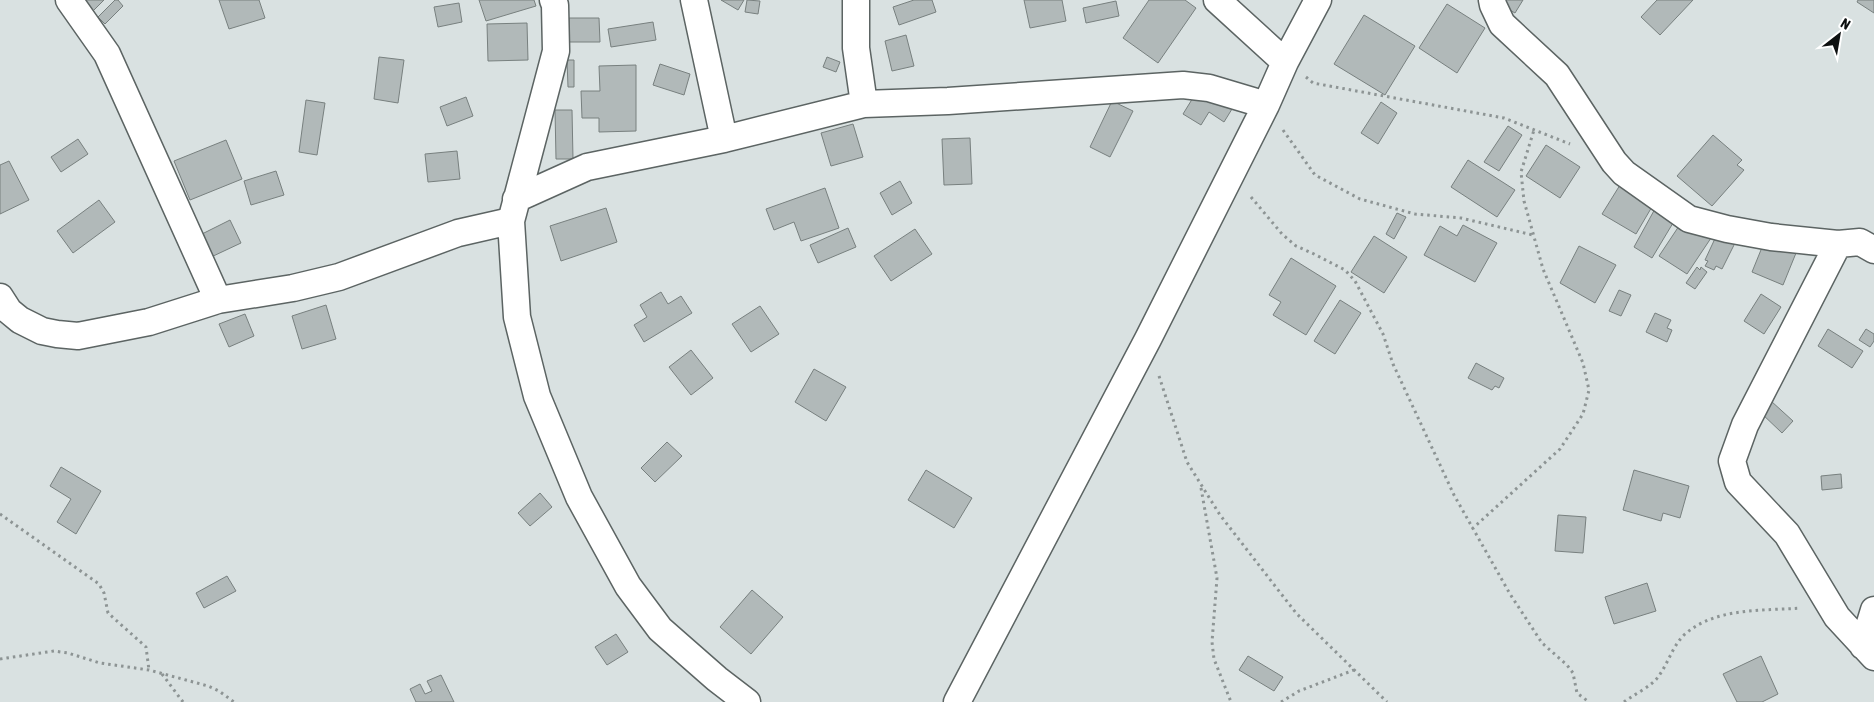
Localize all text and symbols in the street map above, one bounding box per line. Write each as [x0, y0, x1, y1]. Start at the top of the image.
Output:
north arrow [1814, 10, 1864, 60]
text: N [1838, 15, 1853, 33]

